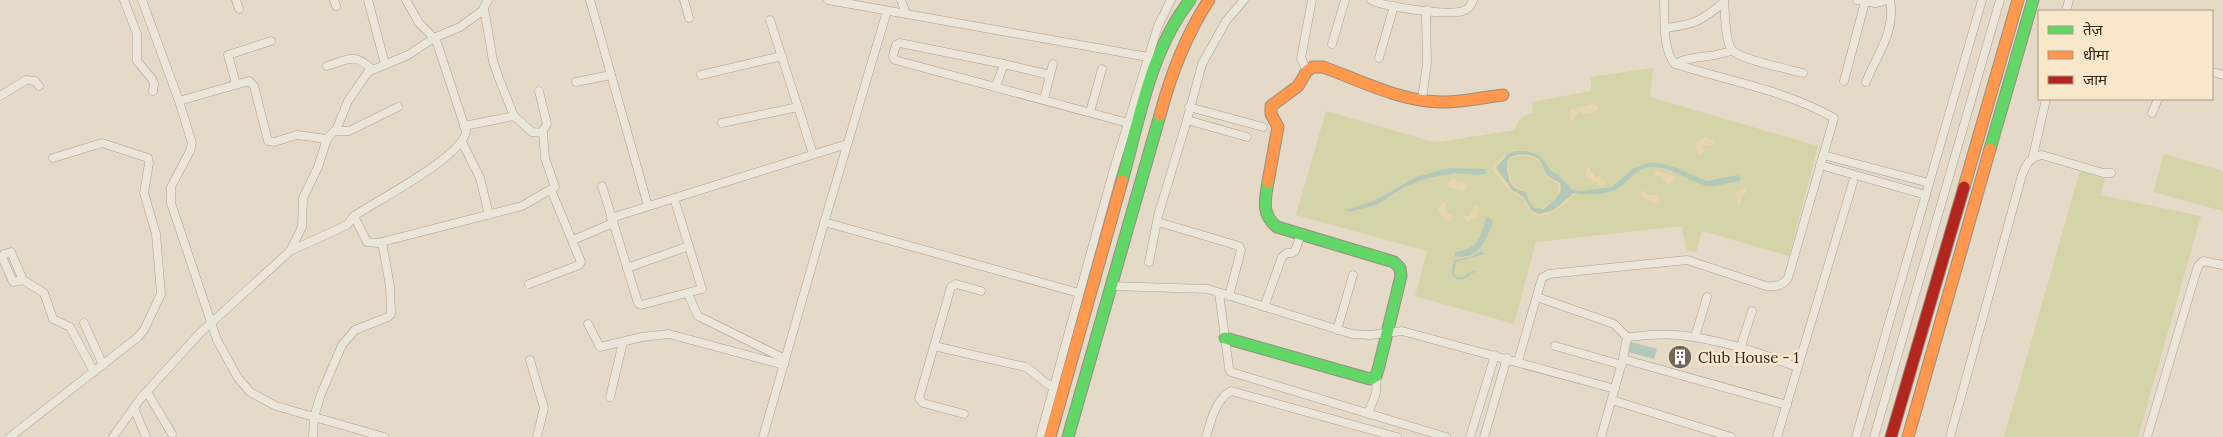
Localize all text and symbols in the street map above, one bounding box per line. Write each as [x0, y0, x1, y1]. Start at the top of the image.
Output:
legend [2038, 10, 2213, 100]
text: तेज़ [2083, 20, 2104, 39]
text: धीमा [2083, 45, 2110, 64]
text: जाम [2083, 70, 2108, 89]
building icon: Club House - 1 [1667, 344, 1693, 370]
place label: Club House - 1 [1698, 348, 1799, 367]

